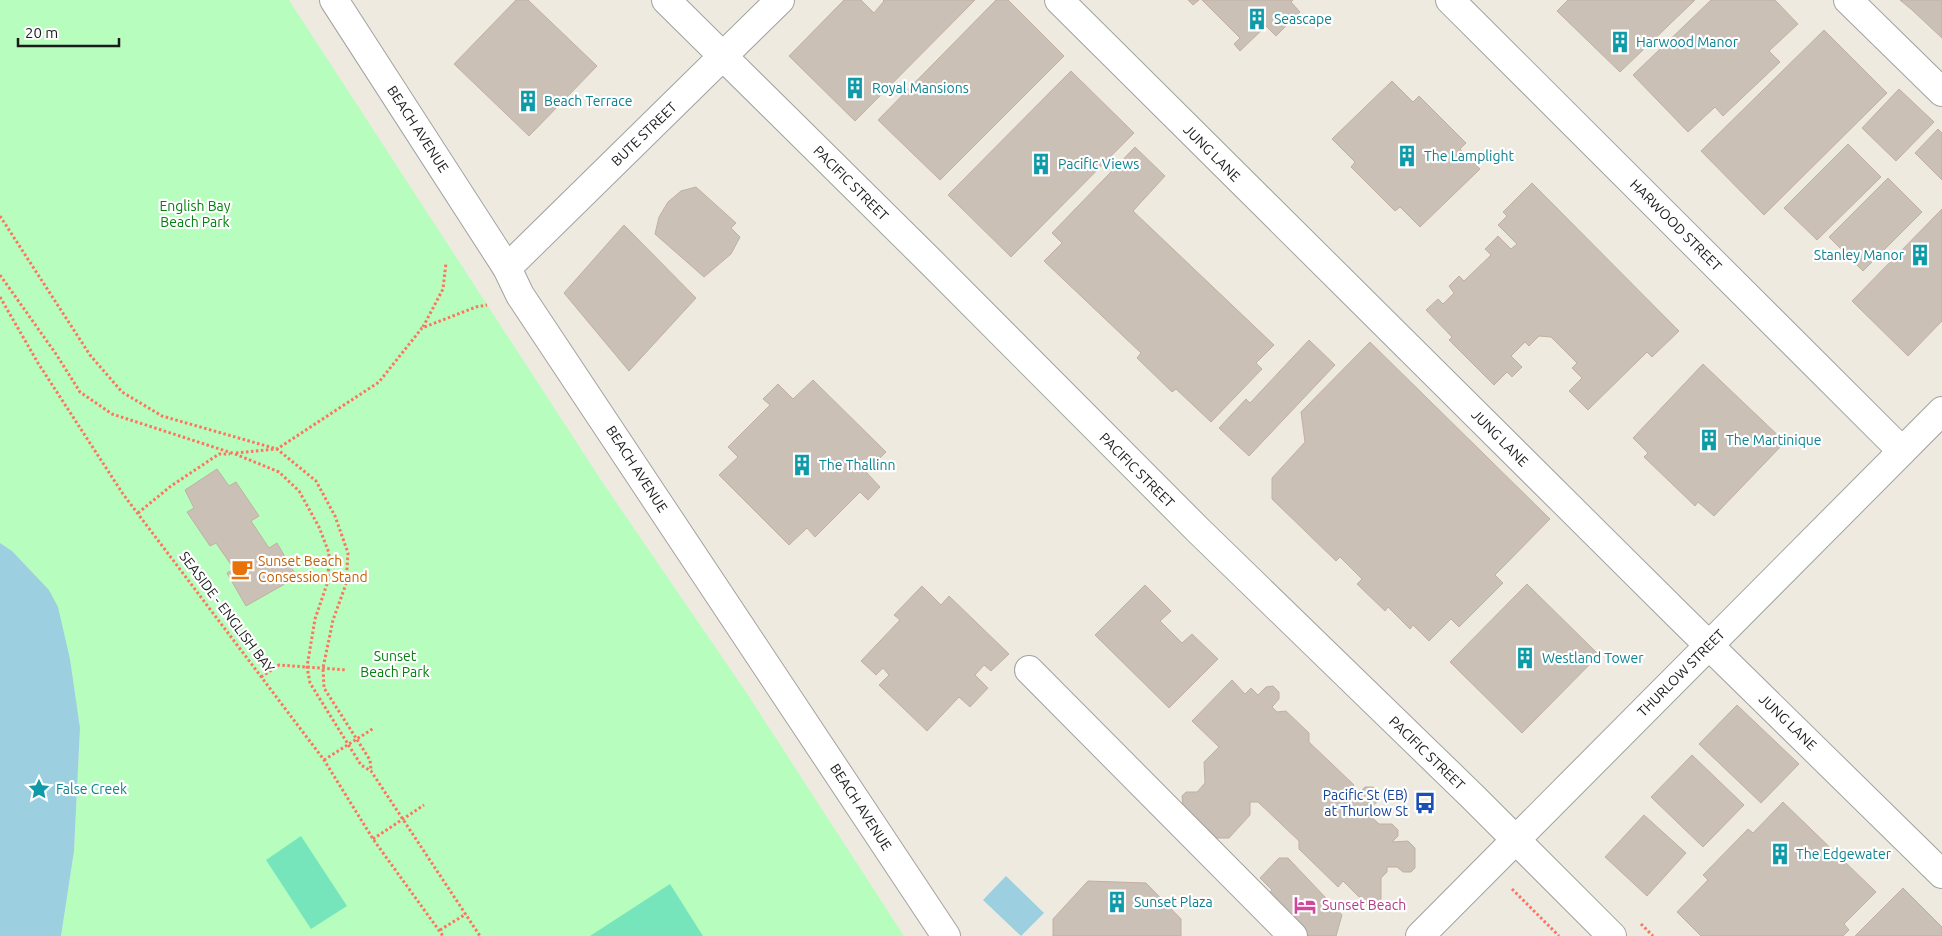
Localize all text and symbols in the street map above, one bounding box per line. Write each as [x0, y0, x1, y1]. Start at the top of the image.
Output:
building icon: Seascape [1244, 6, 1270, 32]
place label: Seascape [1274, 11, 1332, 27]
scale bar [18, 15, 119, 47]
text: 20 m [25, 24, 58, 41]
building icon: Harwood Manor [1607, 29, 1633, 55]
place label: Harwood Manor [1636, 34, 1739, 50]
building icon: Royal Mansions [842, 75, 868, 101]
place label: Royal Mansions [872, 80, 969, 96]
street label: BEACH AVENUE [384, 83, 452, 175]
building icon: Beach Terrace [515, 88, 541, 114]
place label: Beach Terrace [544, 93, 632, 109]
street label: BUTE STREET [608, 99, 680, 169]
street label: JUNG LANE [1180, 121, 1244, 185]
street label: PACIFIC STREET [810, 142, 892, 224]
building icon: The Lamplight [1394, 143, 1420, 169]
place label: The Lamplight [1424, 148, 1514, 164]
building icon: Pacific Views [1028, 151, 1054, 177]
place label: Pacific Views [1058, 156, 1139, 172]
street label: HARWOOD STREET [1627, 176, 1725, 274]
park label: English Bay Beach Park [159, 198, 231, 230]
building icon: Stanley Manor [1907, 242, 1933, 268]
place label: Stanley Manor [1814, 247, 1905, 263]
street label: JUNG LANE [1468, 406, 1532, 470]
street label: BEACH AVENUE [603, 423, 671, 515]
building icon: The Martinique [1696, 427, 1722, 453]
street label: PACIFIC STREET [1096, 429, 1178, 511]
place label: The Martinique [1726, 432, 1822, 448]
building icon: The Thallinn [789, 452, 815, 478]
place label: The Thallinn [819, 457, 895, 473]
street label: SEASIDE - ENGLISH BAY [176, 548, 278, 676]
place label: Sunset Beach Consession Stand [258, 553, 368, 585]
cafe icon: Sunset Beach Consession Stand [229, 556, 255, 582]
street label: THURLOW STREET [1634, 626, 1728, 720]
building icon: Westland Tower [1512, 645, 1538, 671]
park label: Sunset Beach Park [360, 648, 430, 680]
place label: Westland Tower [1542, 650, 1644, 666]
street label: JUNG LANE [1756, 691, 1820, 753]
street label: PACIFIC STREET [1386, 713, 1468, 793]
street label: BEACH AVENUE [827, 761, 895, 853]
place icon: False Creek [26, 776, 52, 802]
place label: False Creek [56, 781, 127, 797]
place label: Pacific St (EB) at Thurlow St [1323, 787, 1408, 819]
bus stop icon: Pacific St (EB) at Thurlow St [1412, 790, 1438, 816]
building icon: The Edgewater [1767, 841, 1793, 867]
place label: The Edgewater [1796, 846, 1892, 862]
building icon: Sunset Plaza [1104, 889, 1130, 915]
hotel icon: Sunset Beach [1292, 892, 1318, 918]
place label: Sunset Plaza [1134, 894, 1213, 910]
place label: Sunset Beach [1322, 897, 1406, 913]

